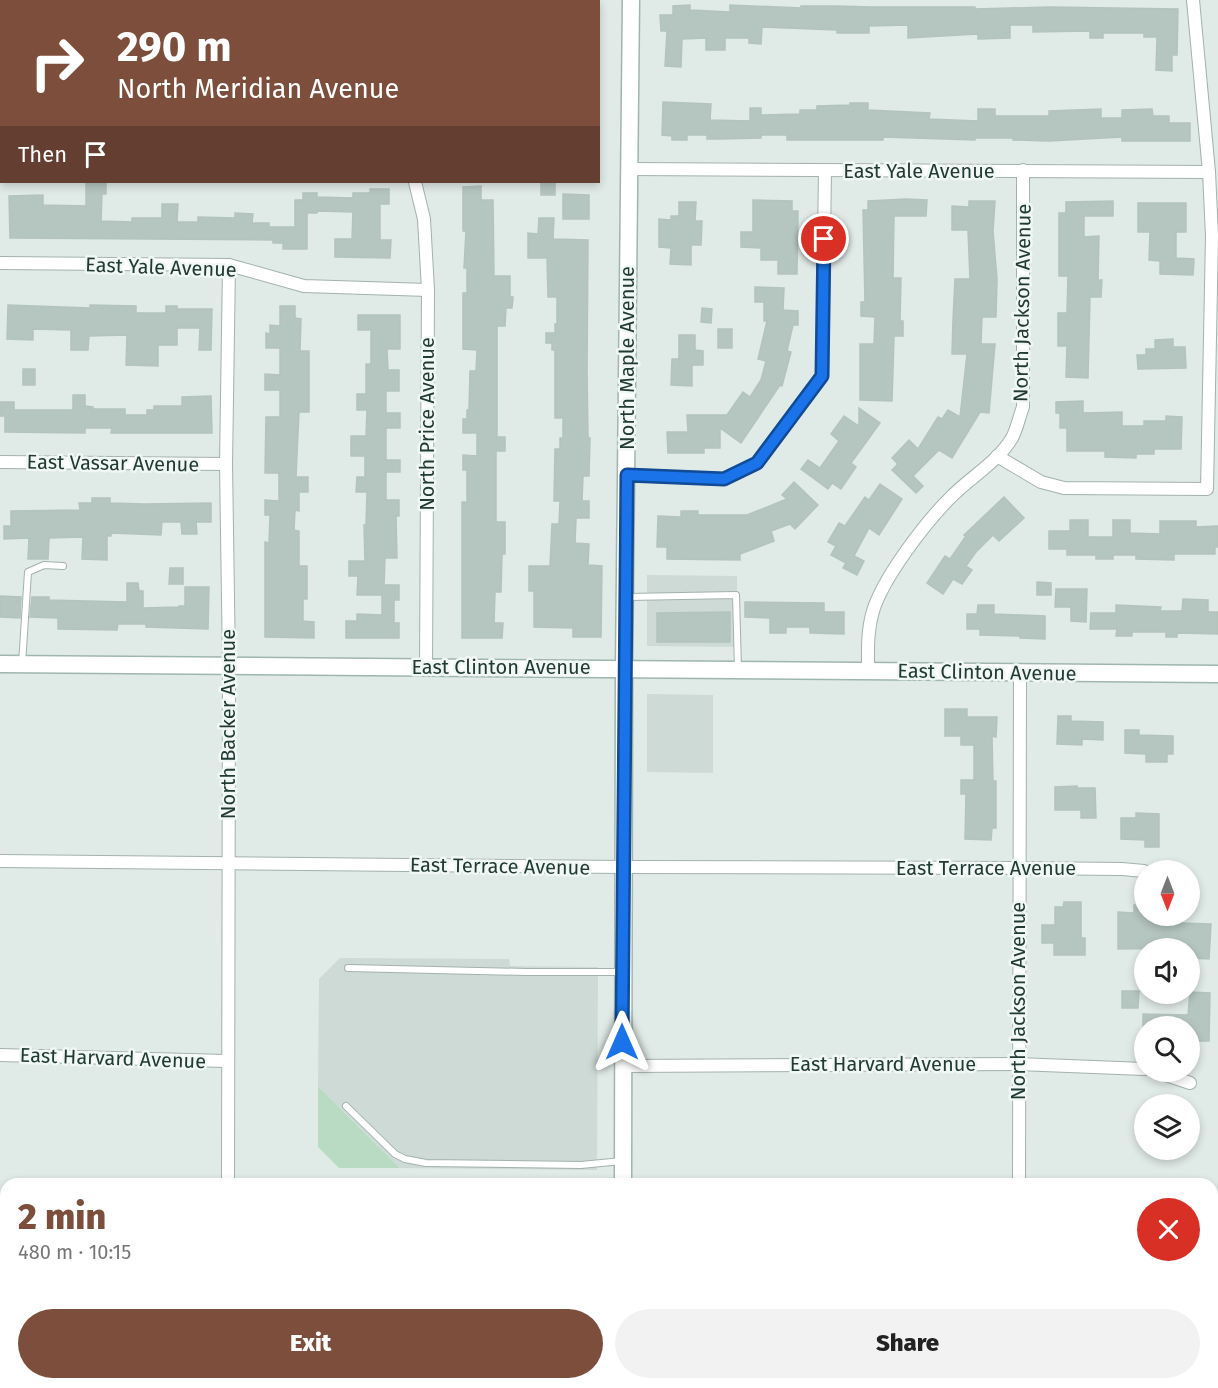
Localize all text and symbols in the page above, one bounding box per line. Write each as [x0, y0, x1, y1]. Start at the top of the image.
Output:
text: 290 m [117, 22, 232, 72]
icon: right [18, 24, 96, 102]
text: North Meridian Avenue [117, 73, 399, 105]
icon: arrive [79, 138, 112, 171]
text: Then [18, 141, 67, 168]
street label: East Yale Avenue [843, 159, 995, 183]
street label: North Jackson Avenue [1008, 204, 1036, 402]
pin [798, 213, 849, 264]
icon: arrive [807, 222, 840, 255]
street label: East Yale Avenue [85, 252, 237, 282]
street label: North Maple Avenue [615, 266, 639, 450]
street label: North Price Avenue [415, 337, 439, 511]
street label: East Vassar Avenue [27, 449, 199, 477]
street label: North Backer Avenue [216, 629, 240, 819]
street label: East Clinton Avenue [411, 655, 591, 679]
street label: East Clinton Avenue [897, 658, 1077, 686]
street label: East Terrace Avenue [410, 852, 590, 880]
street label: East Terrace Avenue [896, 856, 1076, 880]
north arrow [1134, 860, 1200, 926]
map controls [1134, 860, 1200, 1160]
street label: North Jackson Avenue [1006, 902, 1030, 1100]
button: sound [1134, 938, 1200, 1004]
position arrow [590, 1010, 654, 1074]
button: search [1134, 1016, 1200, 1082]
street label: East Harvard Avenue [19, 1043, 207, 1073]
street label: East Harvard Avenue [790, 1052, 976, 1076]
button: layers [1134, 1094, 1200, 1160]
text: 2 min [18, 1195, 106, 1239]
button: close [1137, 1198, 1200, 1261]
text: 480 m · 10:15 [18, 1240, 131, 1264]
button: Exit [18, 1309, 603, 1378]
button: Share [615, 1309, 1200, 1378]

